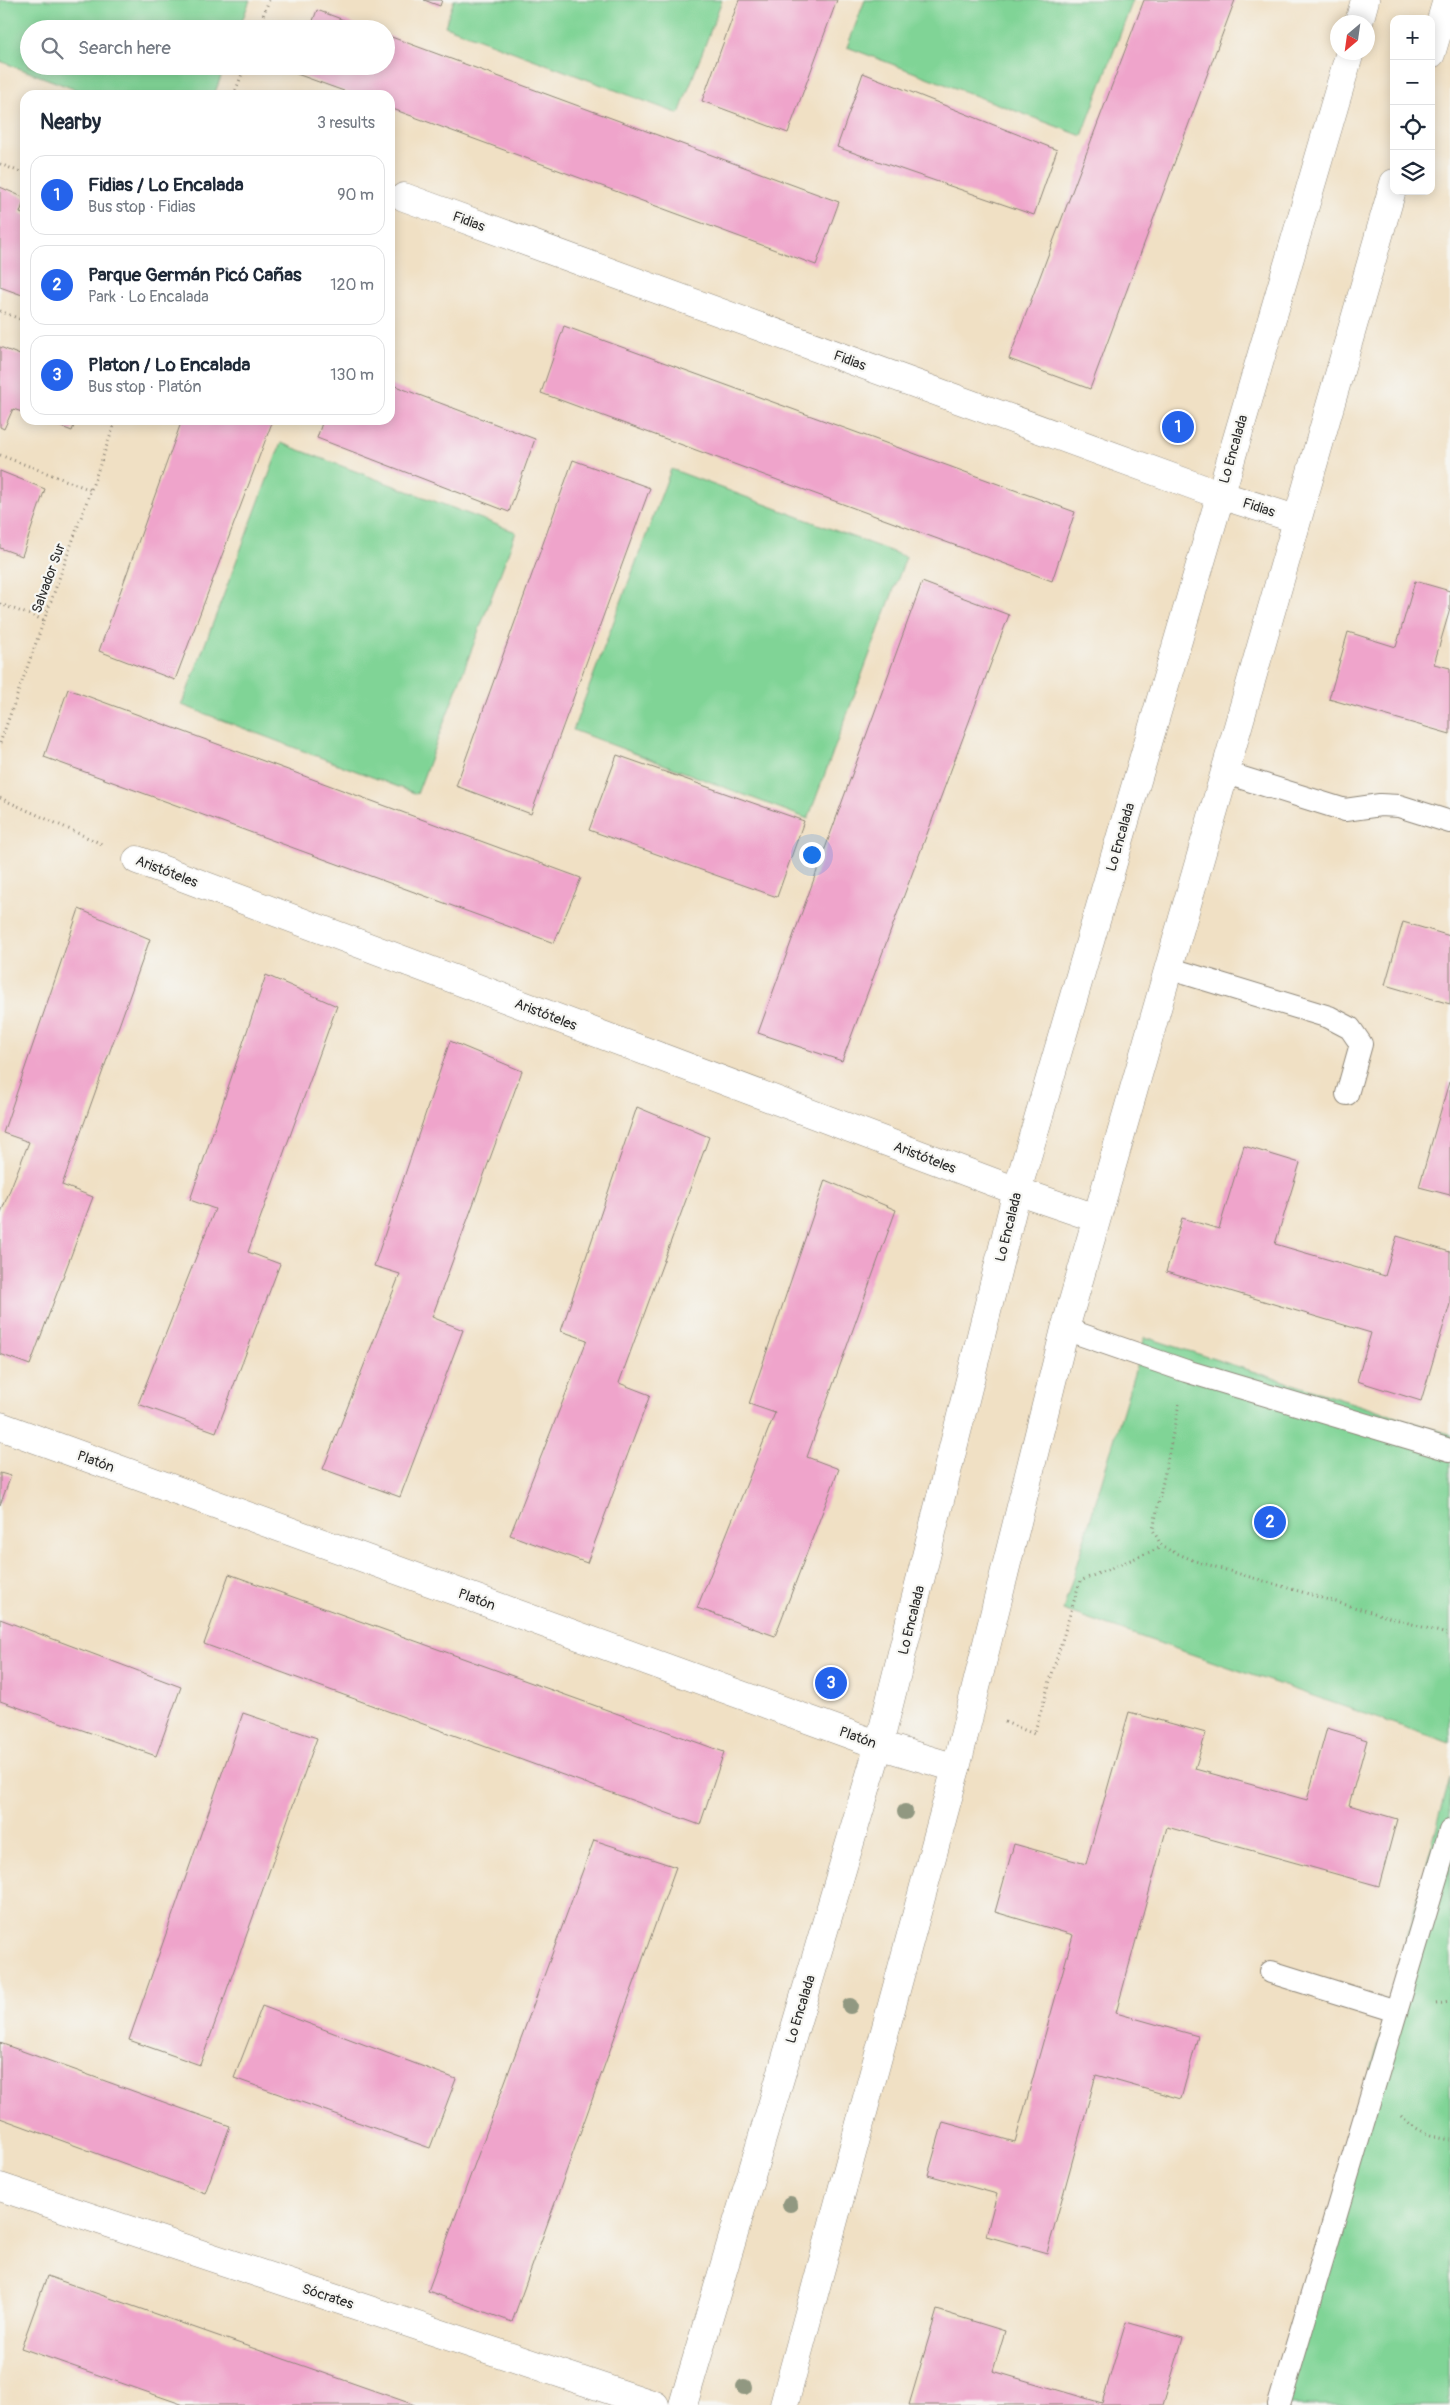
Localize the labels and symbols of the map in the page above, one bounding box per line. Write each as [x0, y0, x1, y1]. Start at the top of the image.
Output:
north arrow [1330, 15, 1375, 60]
street label: Fidias [450, 208, 488, 235]
street label: Fidias [831, 347, 869, 374]
pin: 1 [1162, 408, 1194, 446]
street label: Lo Encalada [1216, 413, 1251, 485]
street label: Fidias [1241, 494, 1278, 521]
street label: Salvador Sur [28, 541, 69, 615]
street label: Lo Encalada [1103, 801, 1138, 873]
your location [799, 842, 825, 868]
street label: Aristóteles [133, 852, 201, 891]
street label: Aristóteles [512, 995, 580, 1034]
street label: Aristóteles [891, 1138, 959, 1177]
street label: Lo Encalada [992, 1191, 1025, 1263]
street label: Platón [75, 1447, 117, 1476]
pin: 2 [1254, 1503, 1286, 1541]
street label: Lo Encalada [895, 1584, 928, 1656]
street label: Platón [456, 1585, 498, 1614]
pin: 3 [815, 1664, 847, 1702]
street label: Platón [837, 1723, 879, 1752]
street label: Lo Encalada [782, 1973, 819, 2045]
street label: Sócrates [300, 2280, 356, 2313]

